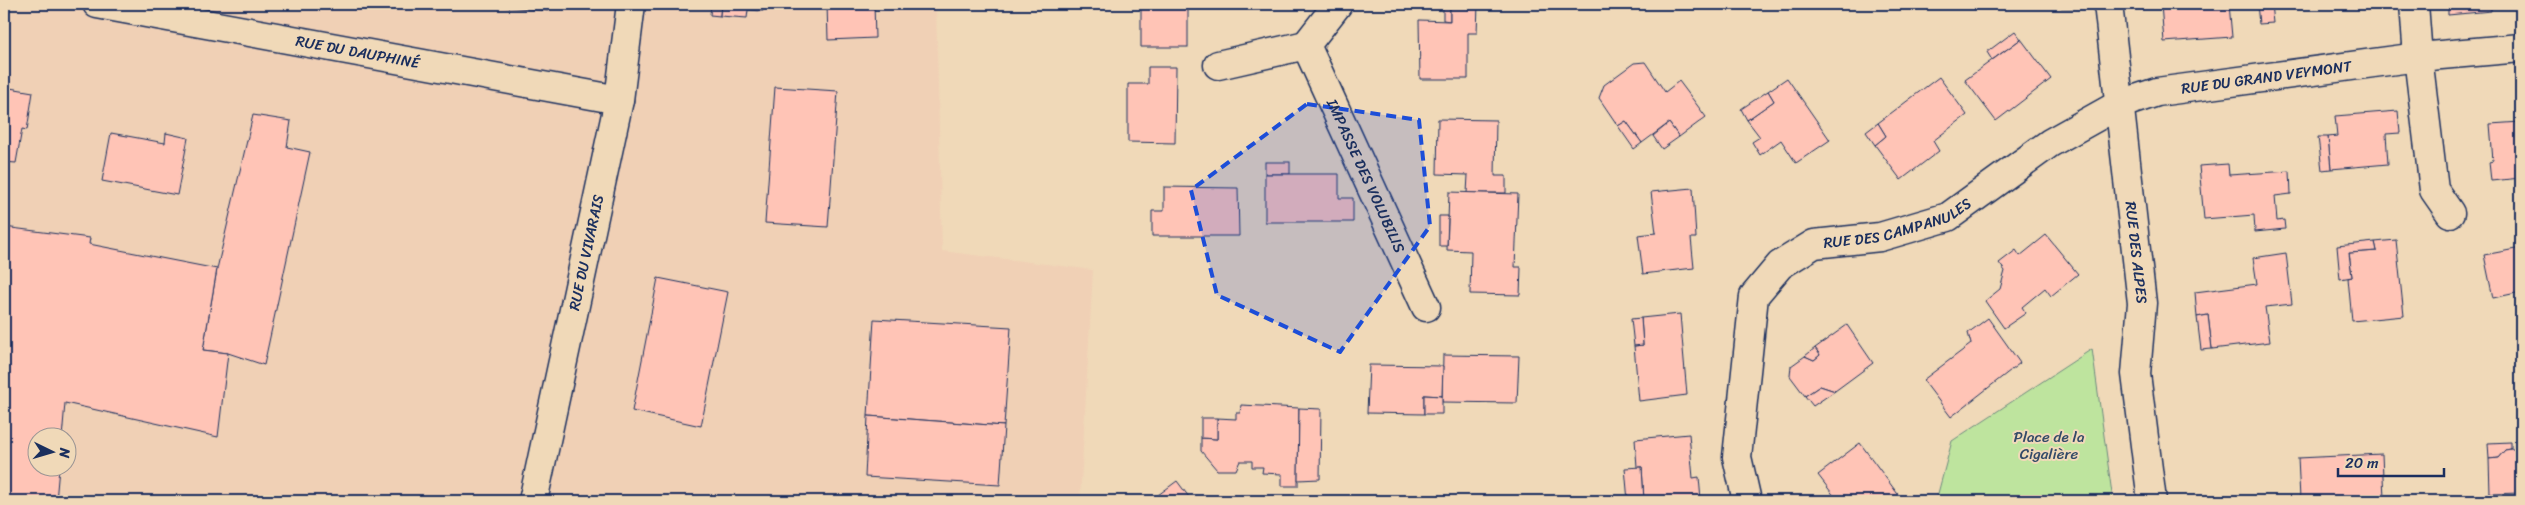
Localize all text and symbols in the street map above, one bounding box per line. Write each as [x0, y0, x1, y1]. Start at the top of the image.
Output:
street label: RUE DU DAUPHINÉ [294, 28, 423, 76]
street label: RUE DU GRAND VEYMONT [2180, 53, 2354, 102]
street label: IMPASSE DES VOLUBILIS [1319, 94, 1413, 258]
street label: RUE DES CAMPANULES [1822, 191, 1977, 256]
street label: RUE DU VIVARAIS [561, 192, 611, 313]
street label: RUE DES ALPES [2118, 200, 2155, 305]
park label: Place de la Cigalière [2014, 424, 2085, 467]
north arrow [28, 428, 78, 478]
scale bar [2338, 445, 2444, 477]
text: N [52, 446, 77, 459]
text: 20 m [2345, 450, 2379, 476]

